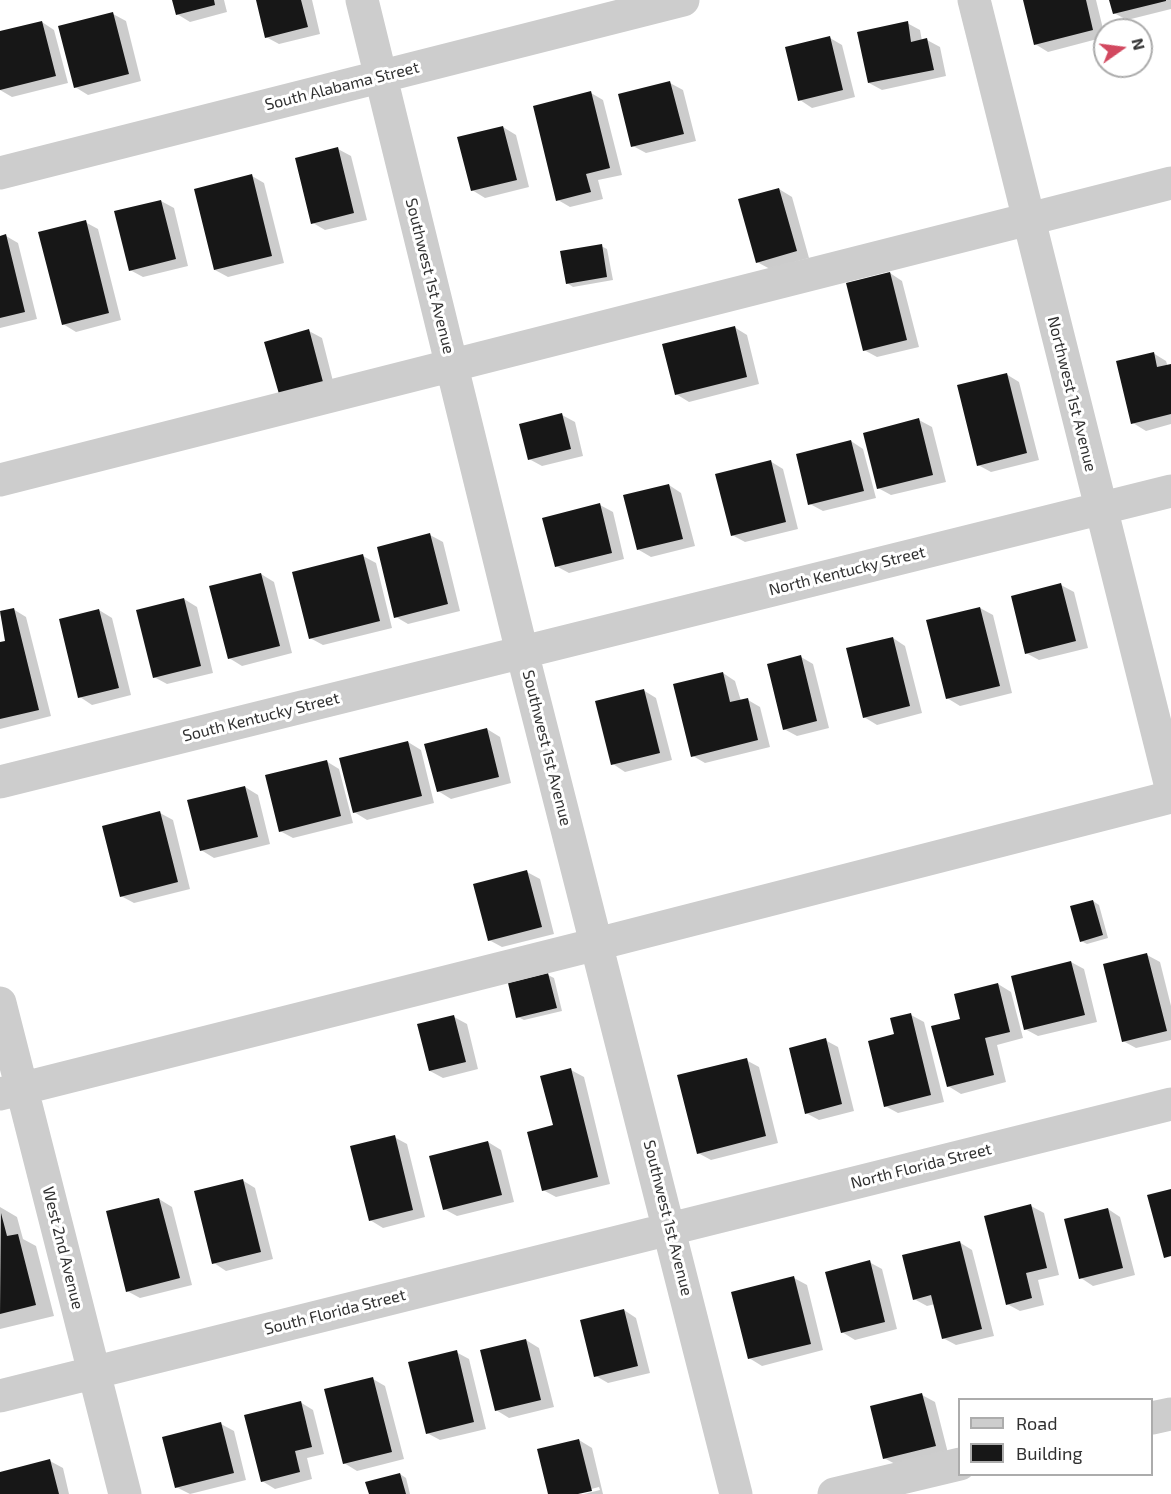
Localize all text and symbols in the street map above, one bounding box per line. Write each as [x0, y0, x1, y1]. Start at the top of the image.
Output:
north arrow [1093, 18, 1153, 78]
text: N [1128, 36, 1150, 52]
street label: South Alabama Street [263, 58, 421, 114]
street label: Southwest 1st Avenue [401, 196, 459, 356]
street label: Northwest 1st Avenue [1043, 314, 1101, 474]
street label: North Kentucky Street [767, 542, 927, 600]
street label: Southwest 1st Avenue [518, 668, 576, 828]
street label: South Kentucky Street [181, 688, 341, 746]
street label: Southwest 1st Avenue [639, 1138, 697, 1298]
street label: North Florida Street [849, 1139, 993, 1193]
street label: West 2nd Avenue [38, 1185, 88, 1311]
street label: South Florida Street [262, 1285, 408, 1339]
legend [958, 1398, 1153, 1476]
text: Road [1016, 1412, 1057, 1434]
text: Building [1016, 1442, 1083, 1464]

